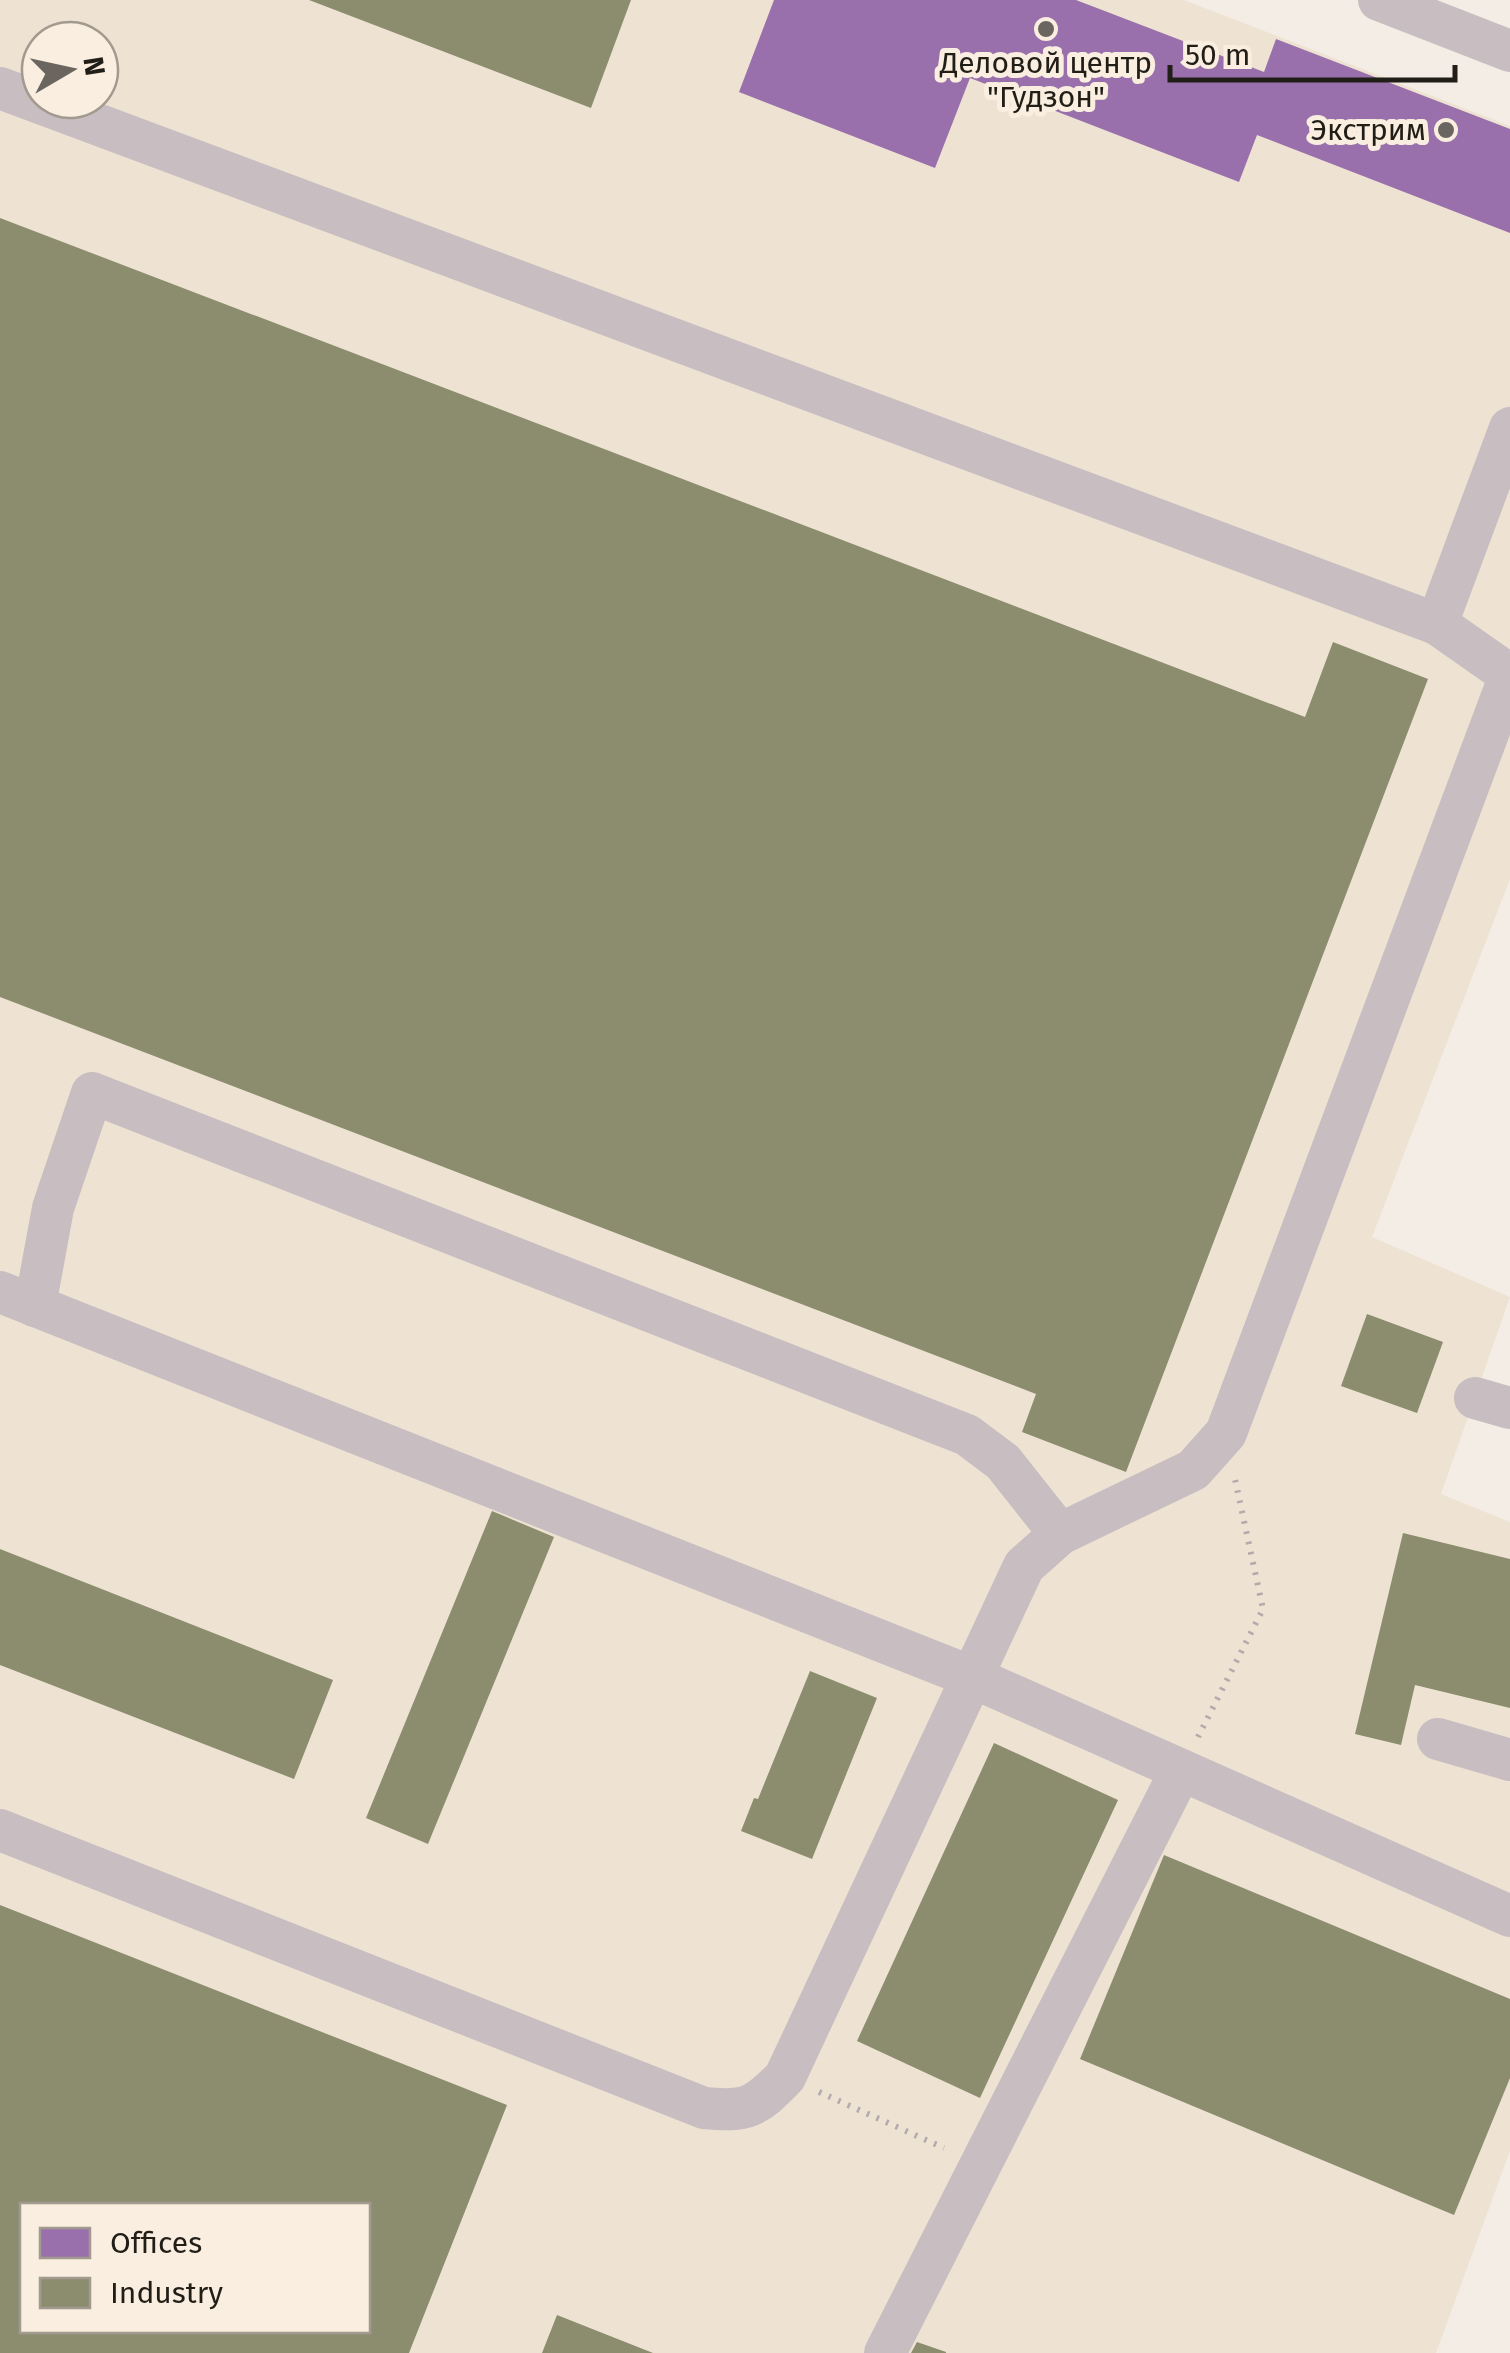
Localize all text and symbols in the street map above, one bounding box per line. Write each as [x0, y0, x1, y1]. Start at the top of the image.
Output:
marker: Деловой центр "Гудзон" [1035, 18, 1057, 40]
north arrow [20, 20, 120, 120]
scale bar [1170, 20, 1455, 82]
text: 50 m [1185, 37, 1250, 73]
place label: Деловой центр "Гудзон" [939, 45, 1152, 115]
text: N [76, 54, 112, 78]
place label: Экстрим [1311, 112, 1426, 148]
marker: Экстрим [1435, 119, 1457, 141]
legend [20, 2203, 370, 2333]
text: Offices [110, 2225, 202, 2261]
text: Industry [110, 2275, 223, 2311]

